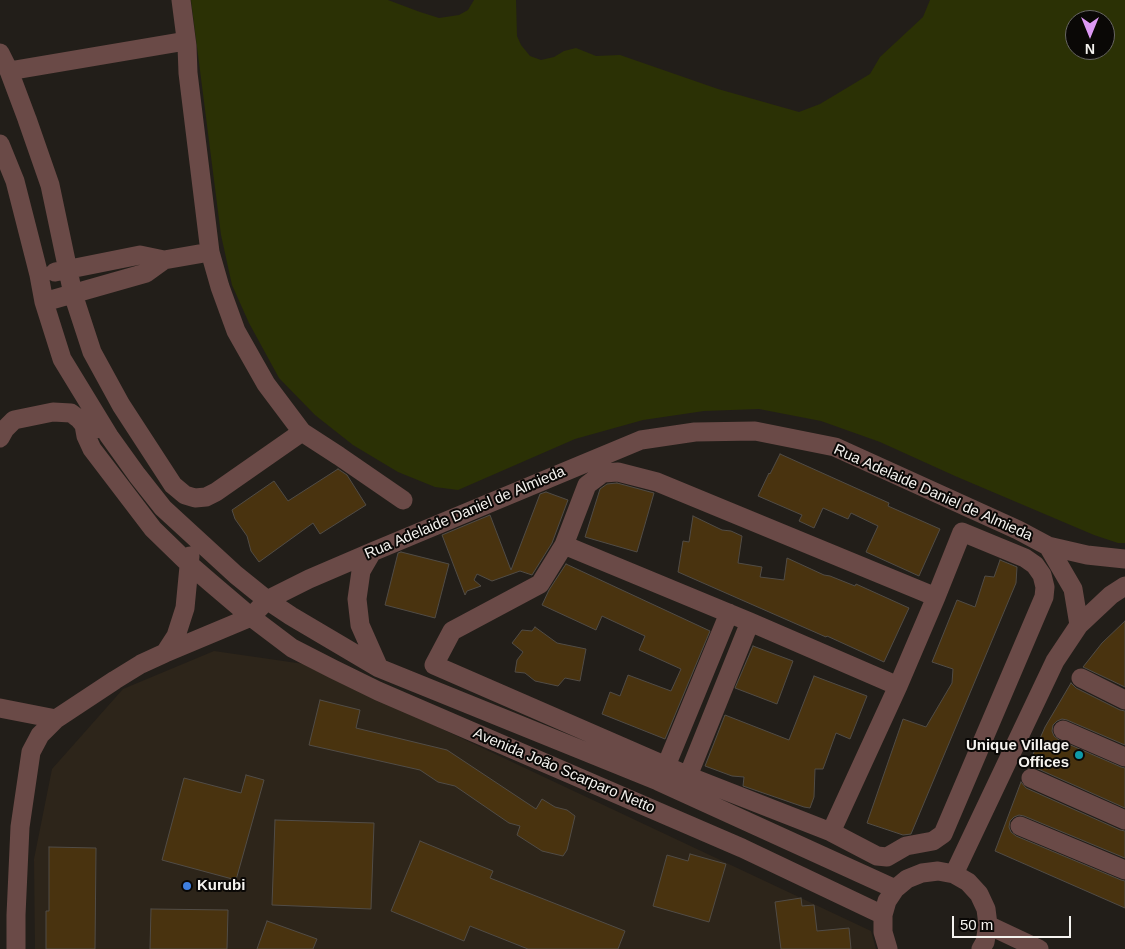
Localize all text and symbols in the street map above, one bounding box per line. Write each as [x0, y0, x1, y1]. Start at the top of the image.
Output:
north arrow [1065, 10, 1115, 60]
text: N [1085, 41, 1095, 57]
street label: Rua Adelaide Daniel de Almieda [831, 441, 1035, 545]
street label: Rua Adelaide Daniel de Almieda [362, 463, 568, 563]
street label: Avenida João Scarparo Netto [470, 724, 658, 818]
place label: Unique Village Offices [966, 737, 1069, 772]
marker: Unique Village Offices [1073, 749, 1085, 761]
place label: Kurubi [197, 877, 245, 895]
marker: Kurubi [181, 880, 193, 892]
scale bar [955, 906, 1074, 938]
text: 50 m [960, 916, 993, 933]

